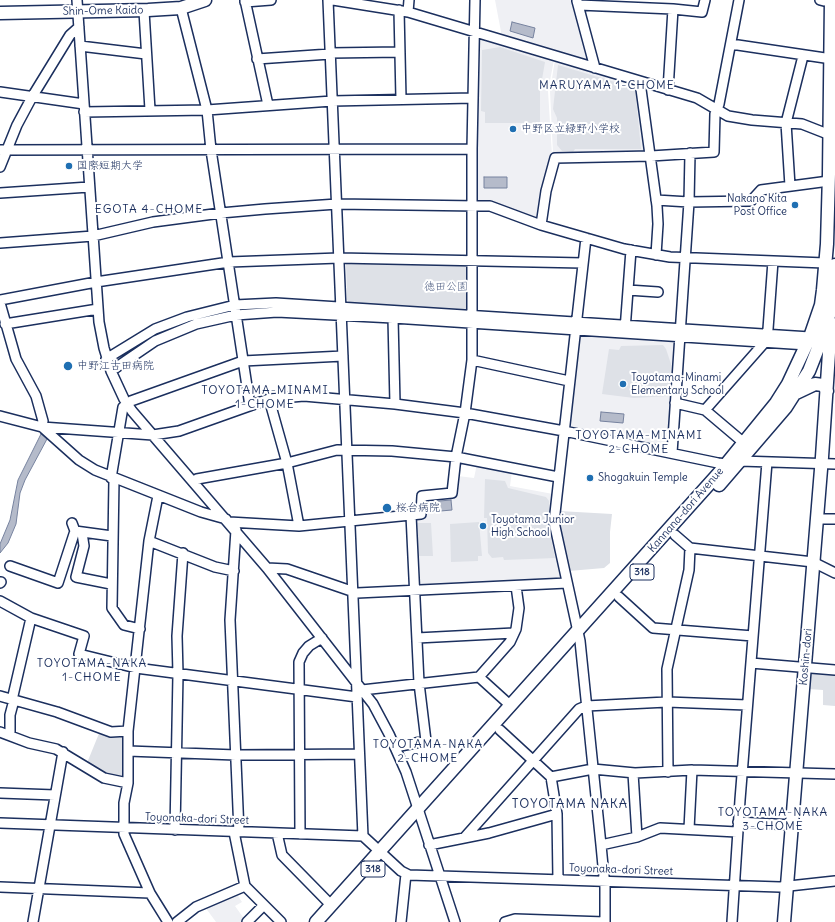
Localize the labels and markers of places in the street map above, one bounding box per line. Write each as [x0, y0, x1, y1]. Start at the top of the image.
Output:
place label: 中野区立緑野小学校 [521, 122, 620, 136]
marker: 中野区立緑野小学校 [508, 124, 518, 134]
place label: 国際短期大学 [77, 159, 143, 173]
marker: 国際短期大学 [64, 161, 74, 171]
place label: Nakano Kita Post Office [727, 192, 787, 218]
marker: Nakano Kita Post Office [790, 200, 800, 210]
place label: 中野江古田病院 [77, 359, 154, 373]
marker: 中野江古田病院 [62, 360, 74, 372]
place label: Toyotama-Minami Elementary School [631, 371, 724, 397]
marker: Toyotama-Minami Elementary School [618, 379, 628, 389]
place label: Shogakuin Temple [598, 471, 688, 485]
marker: Shogakuin Temple [585, 473, 595, 483]
place label: 桜台病院 [396, 501, 440, 515]
marker: 桜台病院 [381, 502, 393, 514]
place label: Toyotama Junior High School [491, 513, 575, 539]
marker: Toyotama Junior High School [478, 521, 488, 531]

